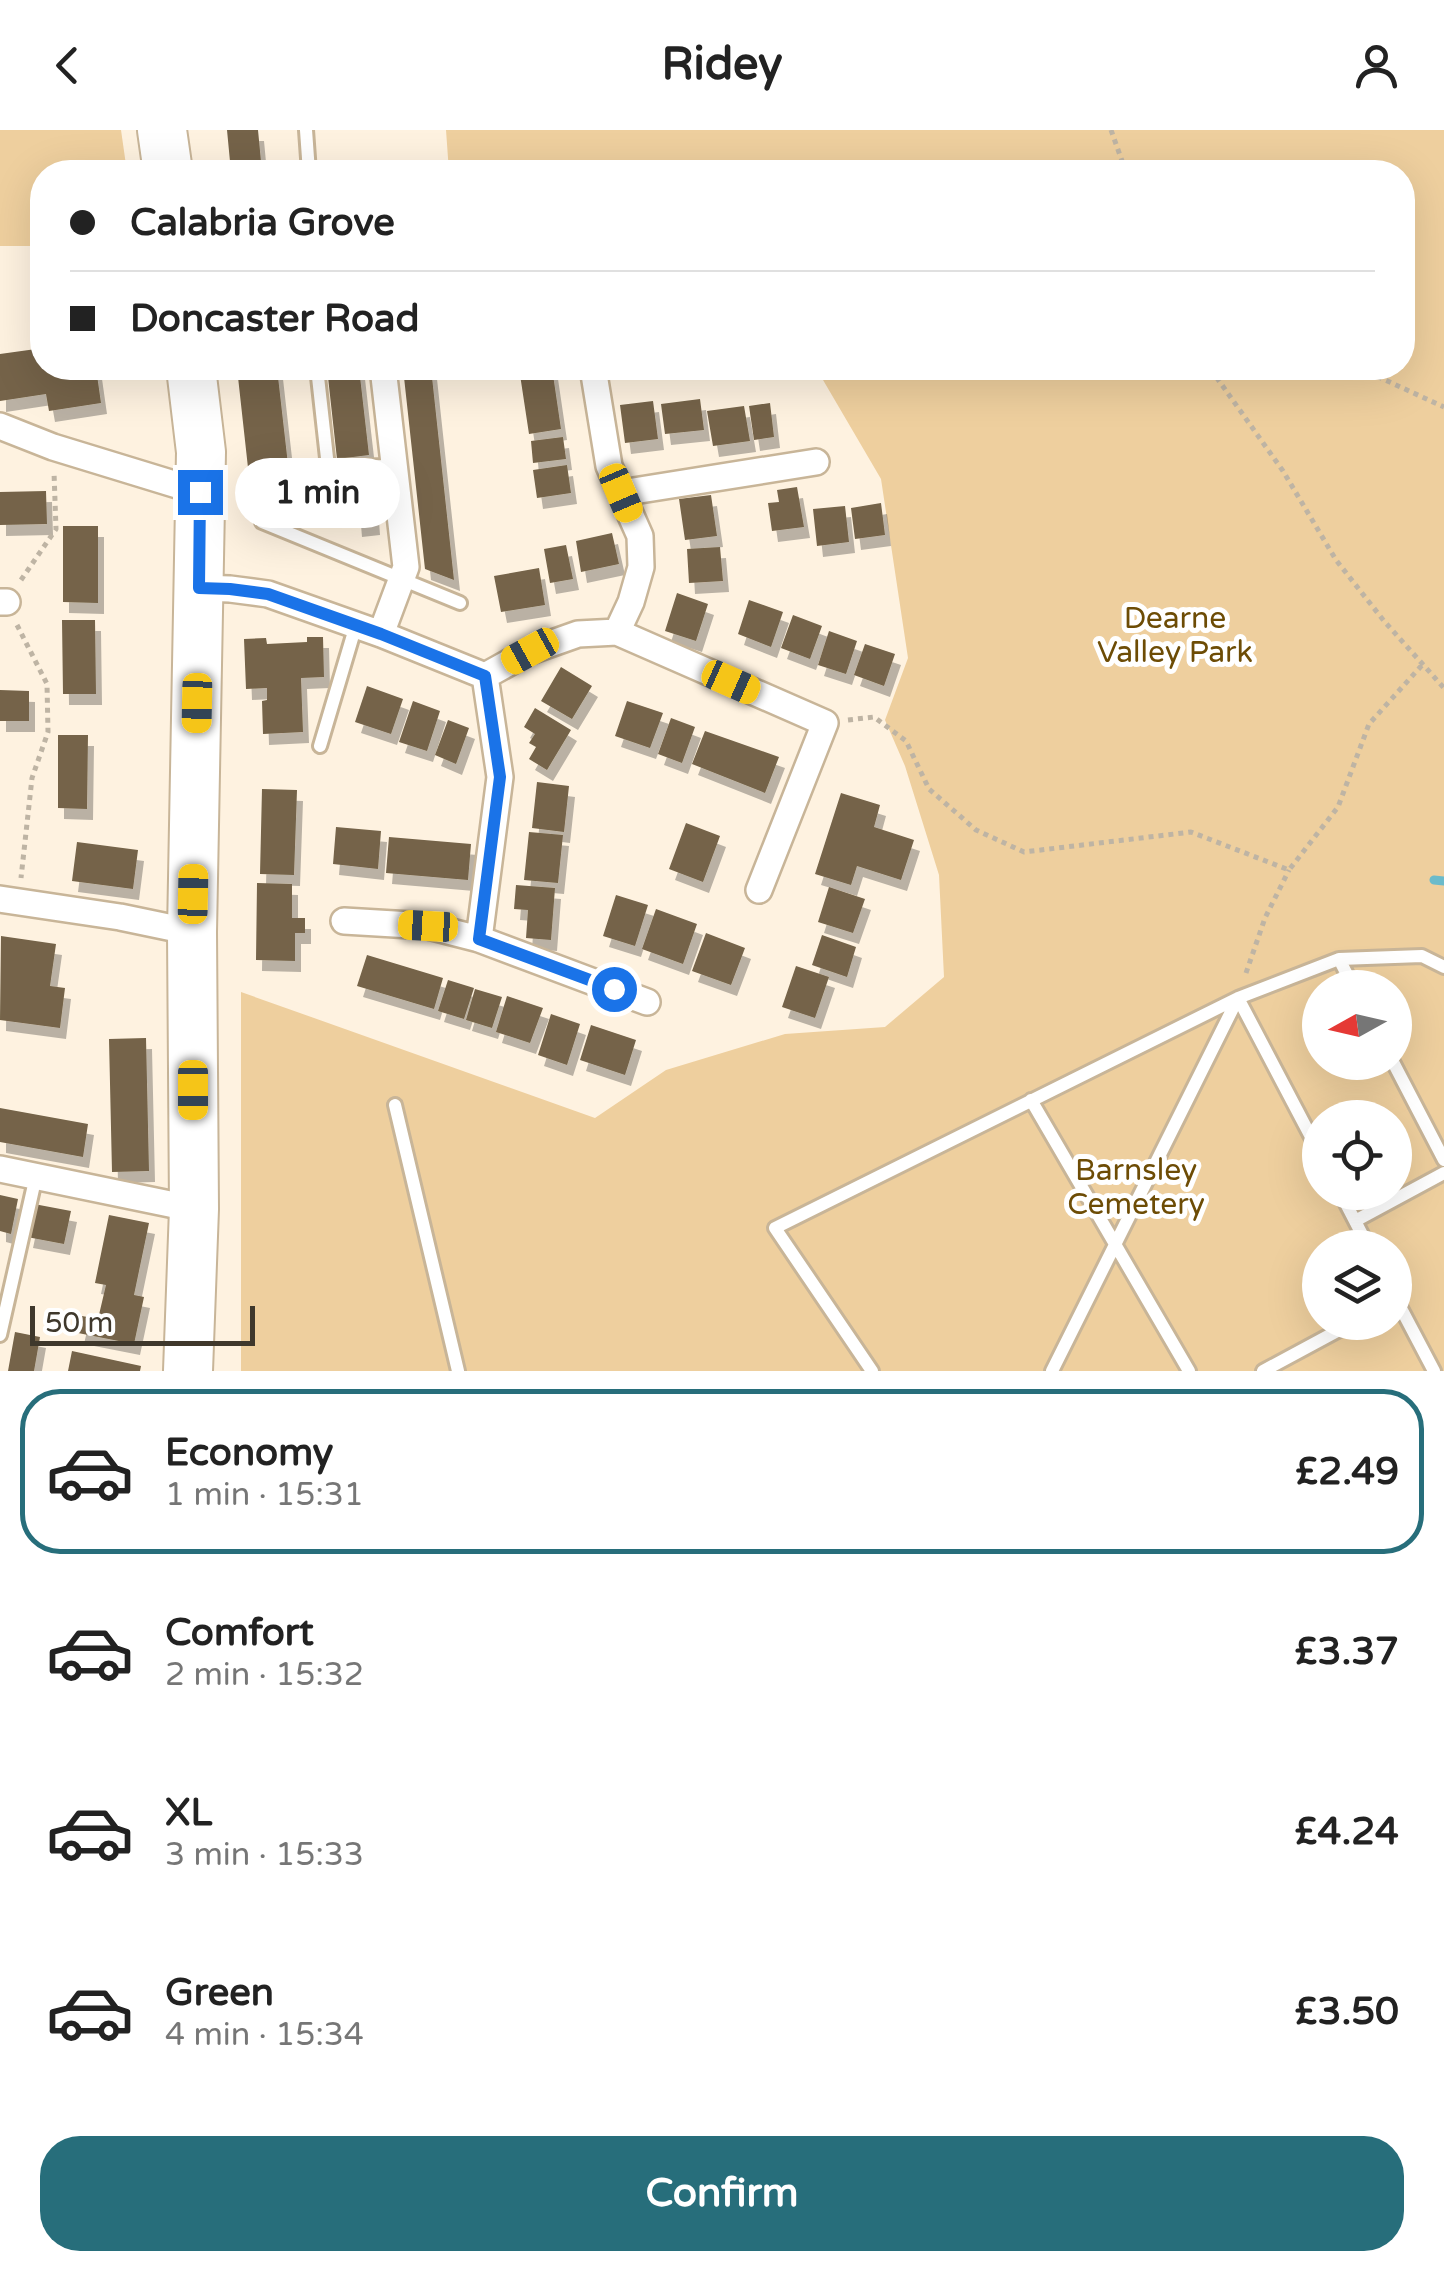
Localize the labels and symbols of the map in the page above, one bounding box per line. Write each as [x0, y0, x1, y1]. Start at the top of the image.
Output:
callout: 1 min [235, 457, 400, 527]
car [595, 460, 647, 526]
route end [178, 470, 223, 515]
park label: Dearne Valley Park [1097, 600, 1253, 671]
car [496, 623, 564, 679]
car [697, 656, 765, 708]
car [181, 673, 213, 733]
car [177, 864, 209, 924]
car [397, 909, 459, 943]
route start [592, 967, 637, 1012]
north arrow [1302, 970, 1412, 1080]
car [178, 1060, 208, 1120]
park label: Barnsley Cemetery [1067, 1152, 1205, 1223]
scale bar [30, 1301, 255, 1346]

